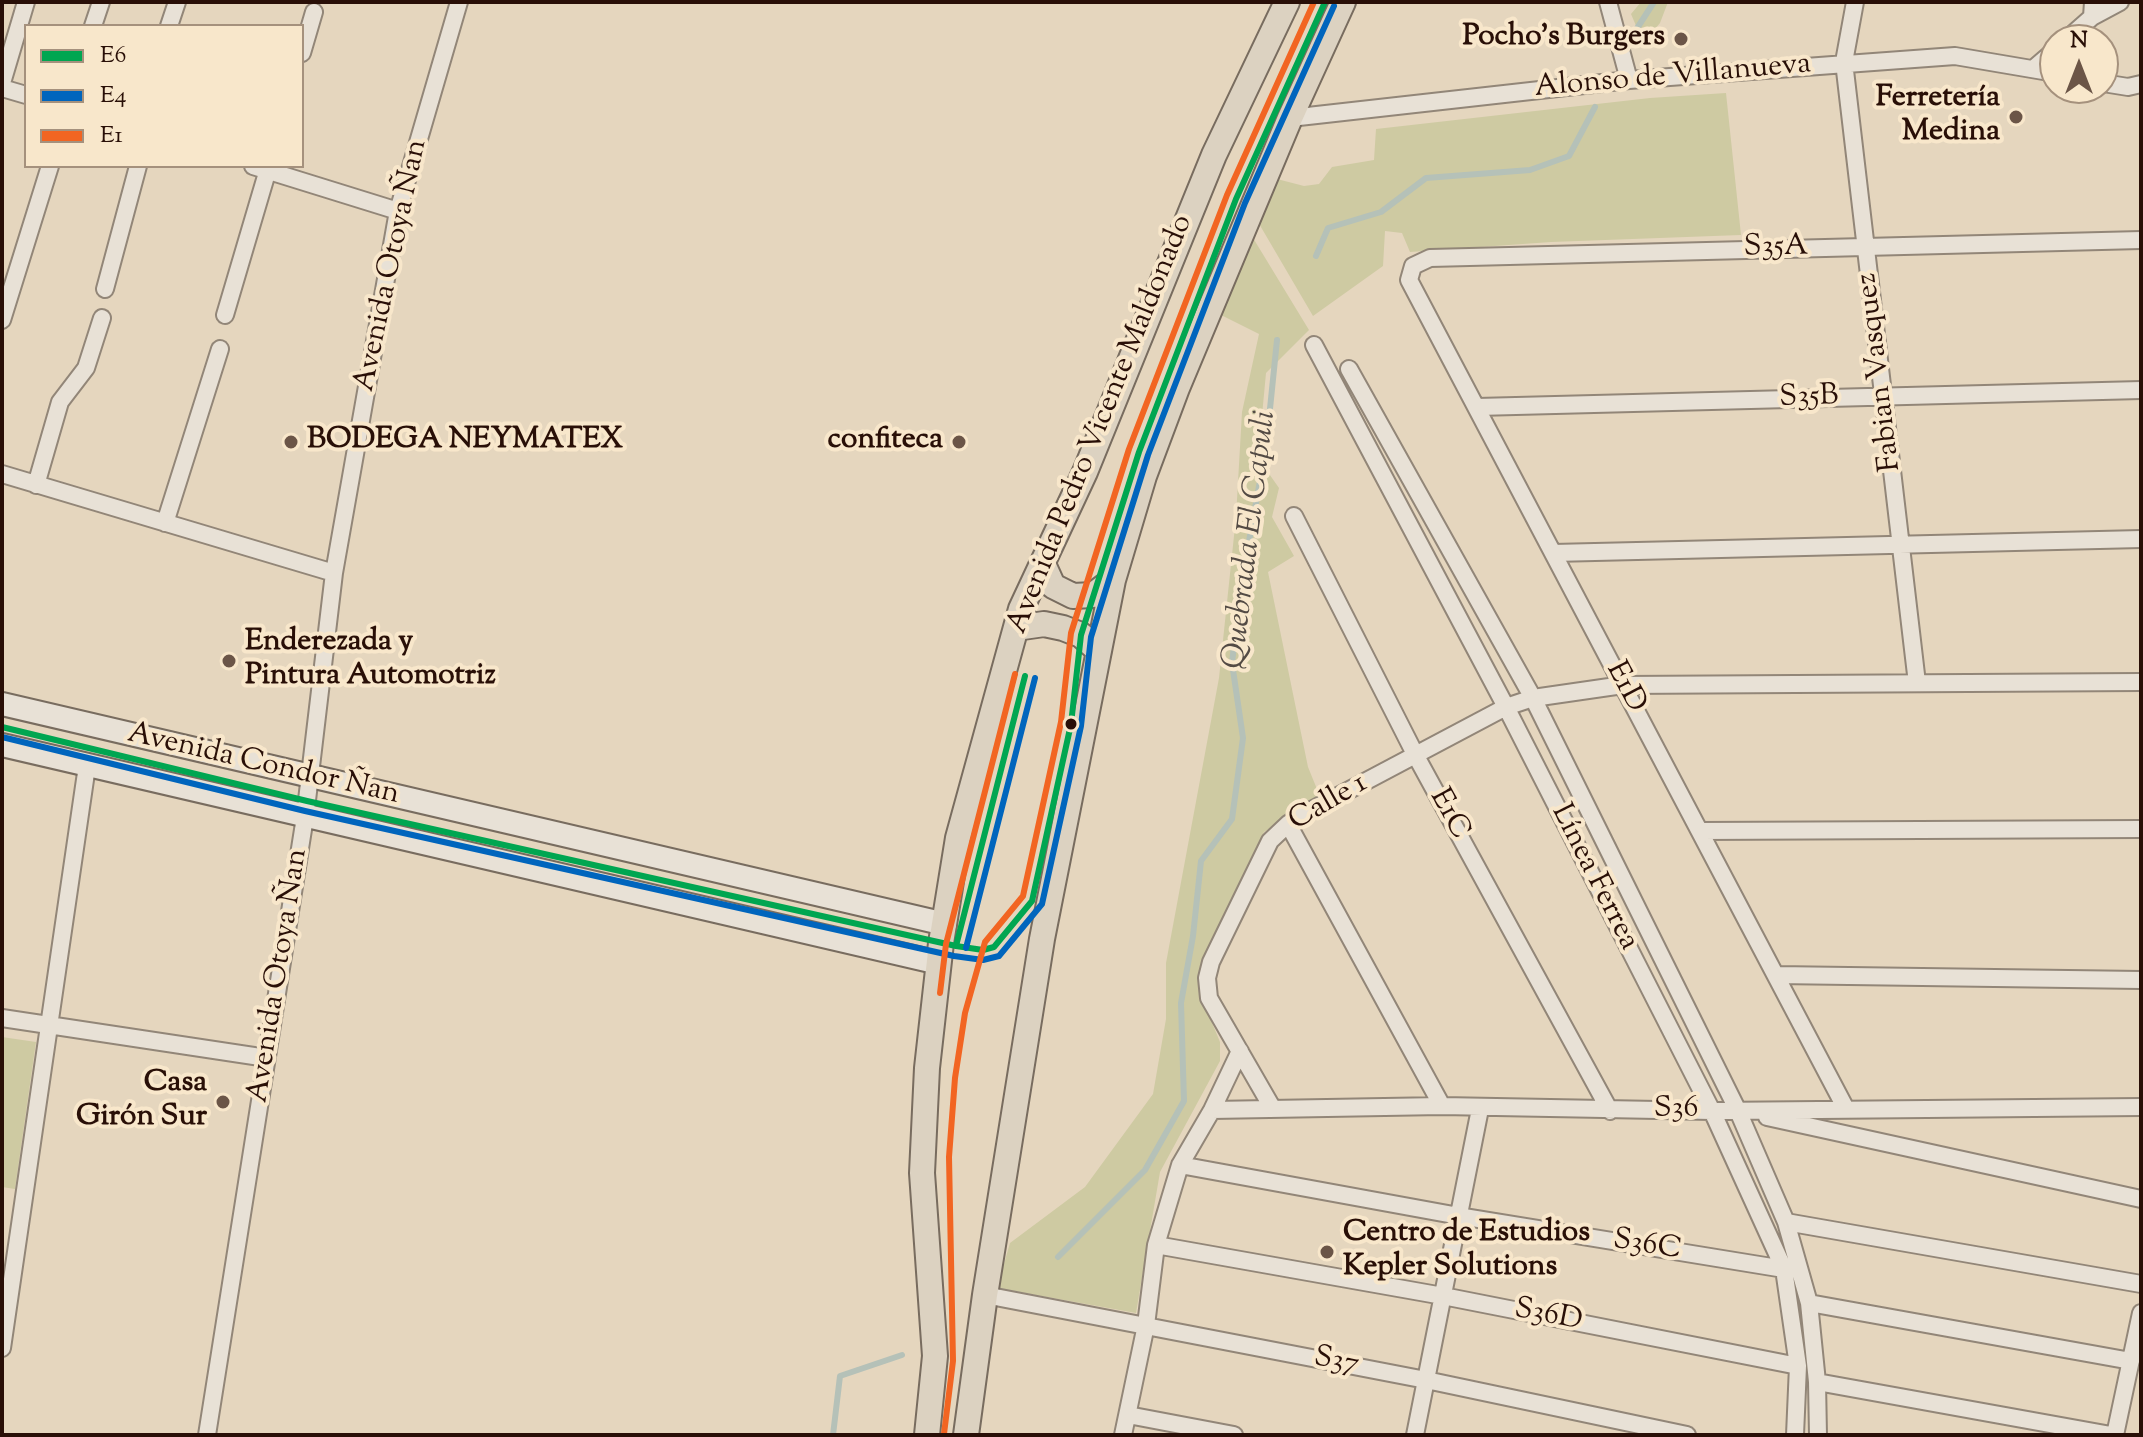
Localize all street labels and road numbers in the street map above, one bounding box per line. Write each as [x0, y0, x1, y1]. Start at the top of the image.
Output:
street label: Alonso de Villanueva [1533, 48, 1813, 108]
street label: Avenida Otoya Ñan [349, 137, 437, 395]
street label: Avenida Pedro Vicente Maldonado [1001, 210, 1203, 640]
street label: S35A [1743, 230, 1809, 268]
street label: Fabian Vasquez [1851, 271, 1911, 473]
street label: S35B [1779, 380, 1839, 418]
street label: E1D [1596, 657, 1652, 719]
street label: Avenida Condor Ñan [123, 717, 403, 815]
street label: Calle 1 [1283, 767, 1375, 841]
street label: E1C [1420, 783, 1476, 847]
street label: Línea Ferrea [1541, 799, 1645, 957]
street label: Avenida Otoya Ñan [242, 846, 318, 1106]
street label: S36 [1654, 1093, 1698, 1129]
street label: S36C [1610, 1224, 1684, 1270]
street label: S36D [1511, 1293, 1585, 1341]
street label: S37 [1310, 1341, 1362, 1385]

